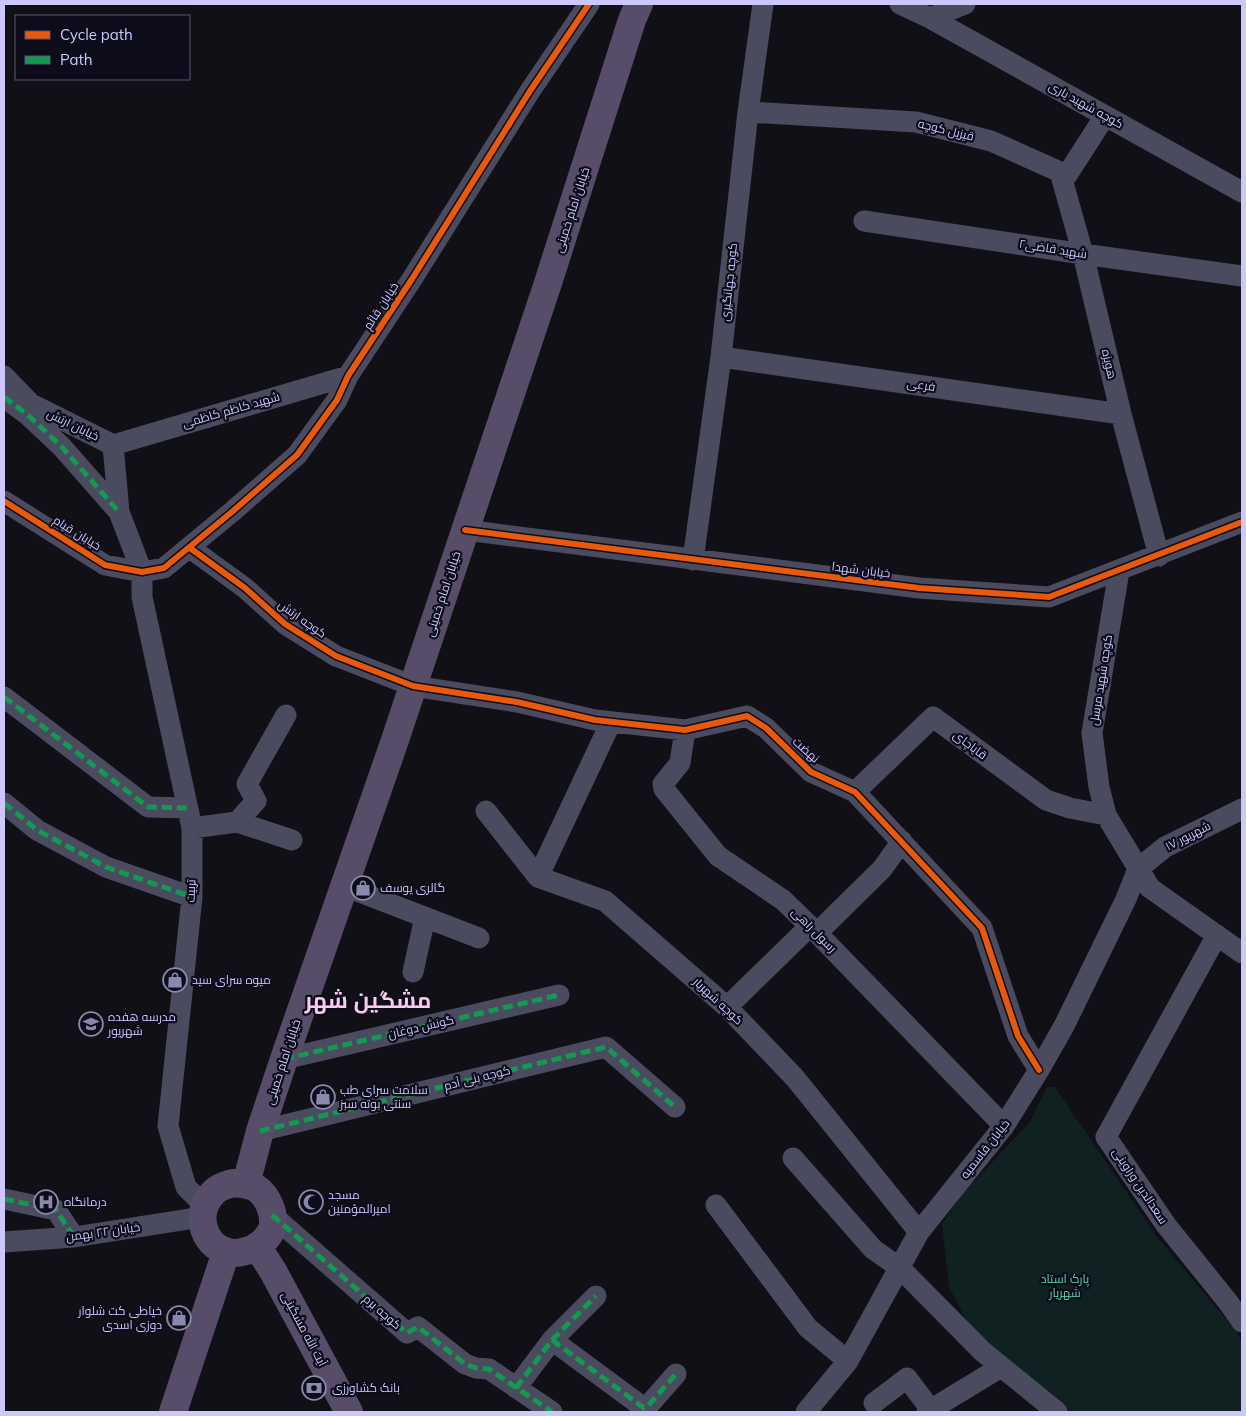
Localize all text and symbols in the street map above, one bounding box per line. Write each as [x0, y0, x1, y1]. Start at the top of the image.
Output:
legend [15, 15, 190, 80]
text: Cycle path [60, 25, 133, 44]
text: Path [60, 50, 92, 69]
street label: کوچه شهید یاری [1045, 78, 1126, 133]
street label: قیزیل کوچه [916, 115, 976, 146]
street label: خیابان امام خمینی [551, 165, 593, 255]
street label: شهید قاضی۲ [1018, 236, 1088, 261]
street label: کوچه جهانگیری [717, 242, 742, 322]
street label: خیابان قائم [360, 279, 402, 333]
street label: هویزه [1099, 347, 1120, 380]
street label: فرعی [906, 375, 936, 394]
street label: شهید کاظم کاظمی [180, 388, 282, 432]
street label: خیابان ارتش [45, 406, 102, 444]
street label: خیابان قیام [50, 512, 104, 554]
street label: خیابان امام خمینی [422, 549, 464, 639]
street label: خیابان شهدا [831, 558, 891, 581]
street label: کوچه ارتش [274, 596, 329, 642]
street label: کوچه شهید مرسل [1086, 633, 1117, 727]
street label: قایاچای [949, 727, 990, 764]
street label: نهضت [790, 734, 823, 766]
street label: ۱۷ شهریور [1163, 818, 1213, 853]
shop icon: گالری یوسف [350, 875, 376, 901]
street label: تربیت [183, 878, 198, 903]
place label: گالری یوسف [380, 880, 445, 895]
street label: رسول راهی [789, 904, 840, 955]
shop icon: میوه سرای سید [162, 967, 188, 993]
place label: میوه سرای سید [192, 972, 271, 987]
street label: کوچه شهریار [688, 973, 746, 1029]
district label: مشگین شهر [304, 986, 431, 1014]
place label: مدرسه هفده شهریور [107, 1009, 176, 1038]
school or university icon: مدرسه هفده شهریور [78, 1011, 104, 1037]
street label: گونش دوغان [386, 1012, 455, 1041]
street label: خیابان امام خمینی [262, 1017, 304, 1107]
street label: کوچه بنی آدم [442, 1062, 512, 1095]
place label: سلامت سرای طب سنتی بوته سبز [339, 1082, 428, 1111]
shop icon: سلامت سرای طب سنتی بوته سبز [310, 1084, 336, 1110]
street label: خیابان قاسمیه [957, 1116, 1012, 1181]
street label: سعدالدین وراوینی [1109, 1145, 1171, 1227]
place label: مسجد امیرالمؤمنین [328, 1187, 391, 1216]
hospital icon: درمانگاه [33, 1189, 59, 1215]
mosque icon: مسجد امیرالمؤمنین [298, 1189, 324, 1215]
place label: درمانگاه [64, 1194, 107, 1209]
street label: خیابان ۲۲ بهمن [65, 1219, 141, 1244]
park label: پارک استاد شهریار [1041, 1271, 1090, 1300]
street label: آیت الله مشگینی [278, 1289, 331, 1369]
street label: کوچه برم [359, 1291, 404, 1334]
place label: خیاطی کت شلوار دوزی اسدی [77, 1303, 162, 1332]
shop icon: خیاطی کت شلوار دوزی اسدی [166, 1305, 192, 1331]
bank icon: بانک کشاورزی [301, 1375, 327, 1401]
place label: بانک کشاورزی [332, 1380, 400, 1395]

